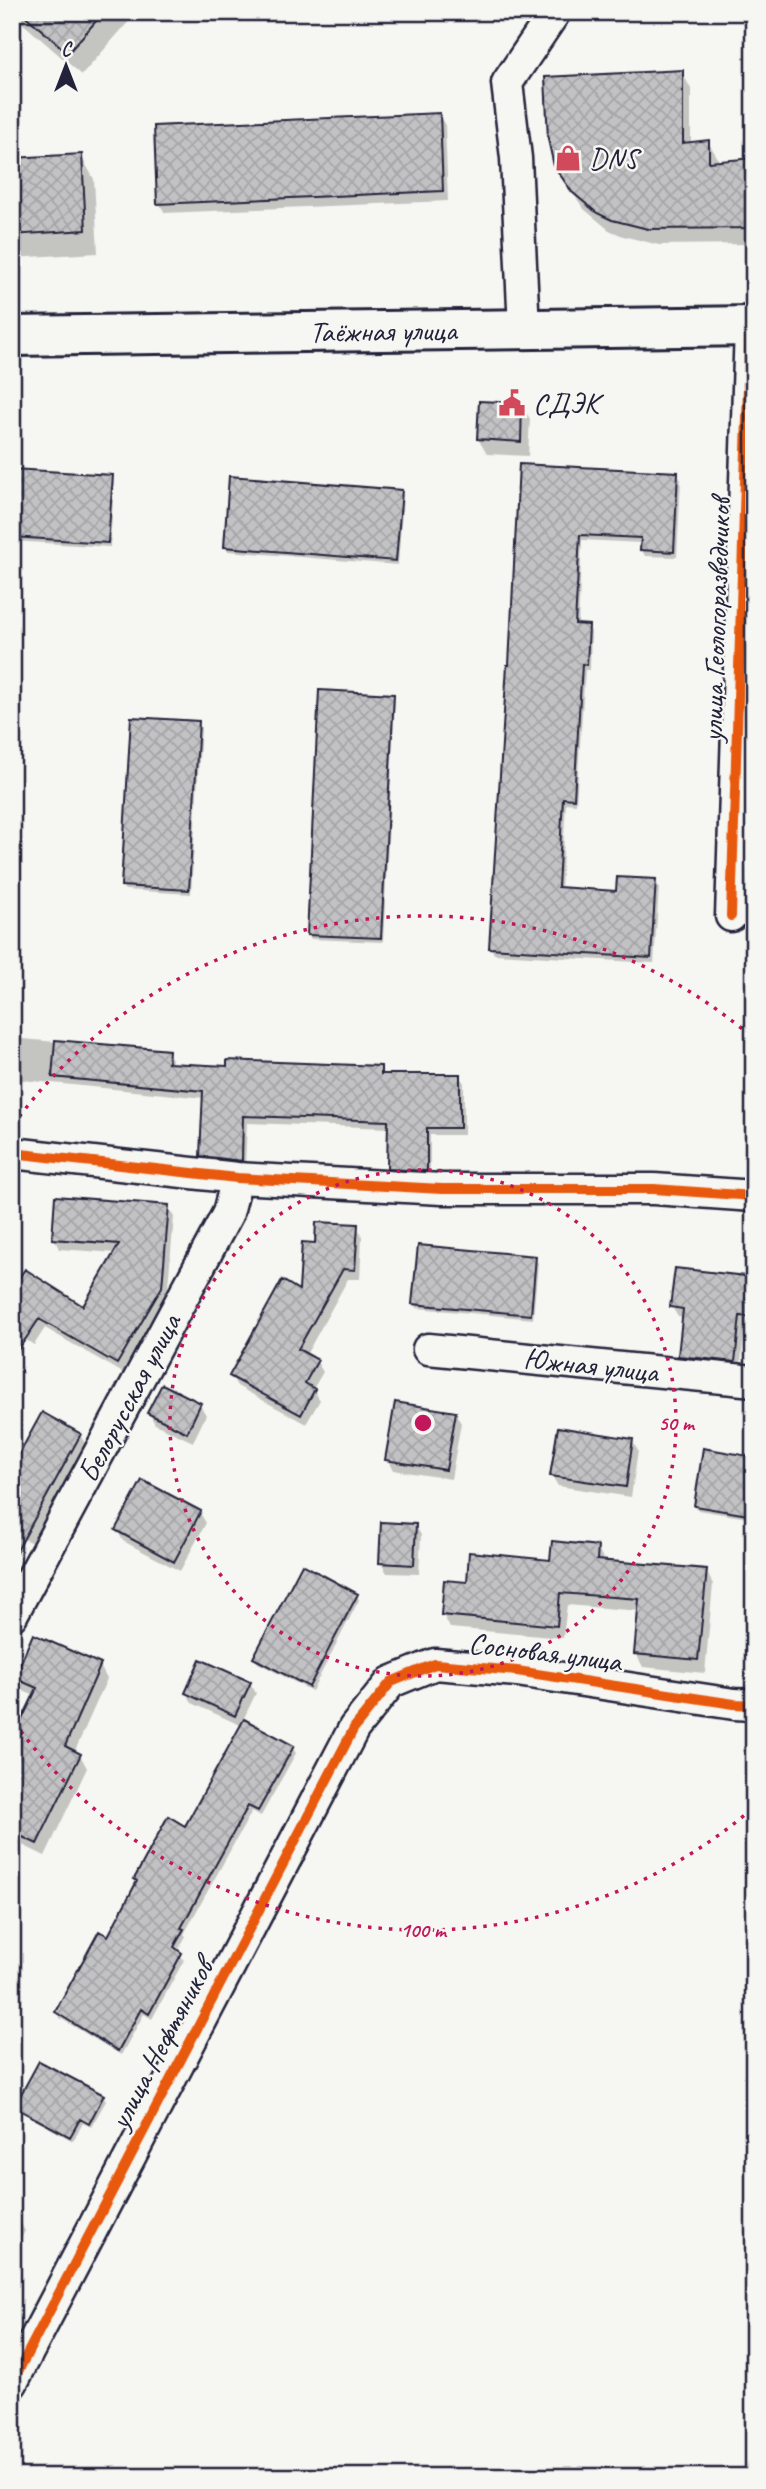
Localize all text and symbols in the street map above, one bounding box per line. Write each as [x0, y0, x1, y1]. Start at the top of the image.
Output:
north arrow [32, 32, 102, 102]
text: С [61, 38, 73, 62]
place label: DNS [589, 139, 642, 177]
shop icon: DNS [553, 143, 583, 173]
street label: Таёжная улица [309, 311, 459, 351]
place label: СДЭК [533, 384, 605, 422]
public building icon: СДЭК [497, 388, 527, 418]
street label: улица Геологоразведчиков [693, 492, 739, 745]
street label: Белорусская улица [69, 1306, 190, 1489]
street label: Южная улица [522, 1339, 662, 1391]
text: 50 m [658, 1410, 696, 1436]
centre of rings [411, 1411, 435, 1435]
street label: Сосновая улица [467, 1624, 625, 1680]
text: 100 m [400, 1917, 448, 1943]
street label: улица Нефтяников [99, 1946, 225, 2137]

